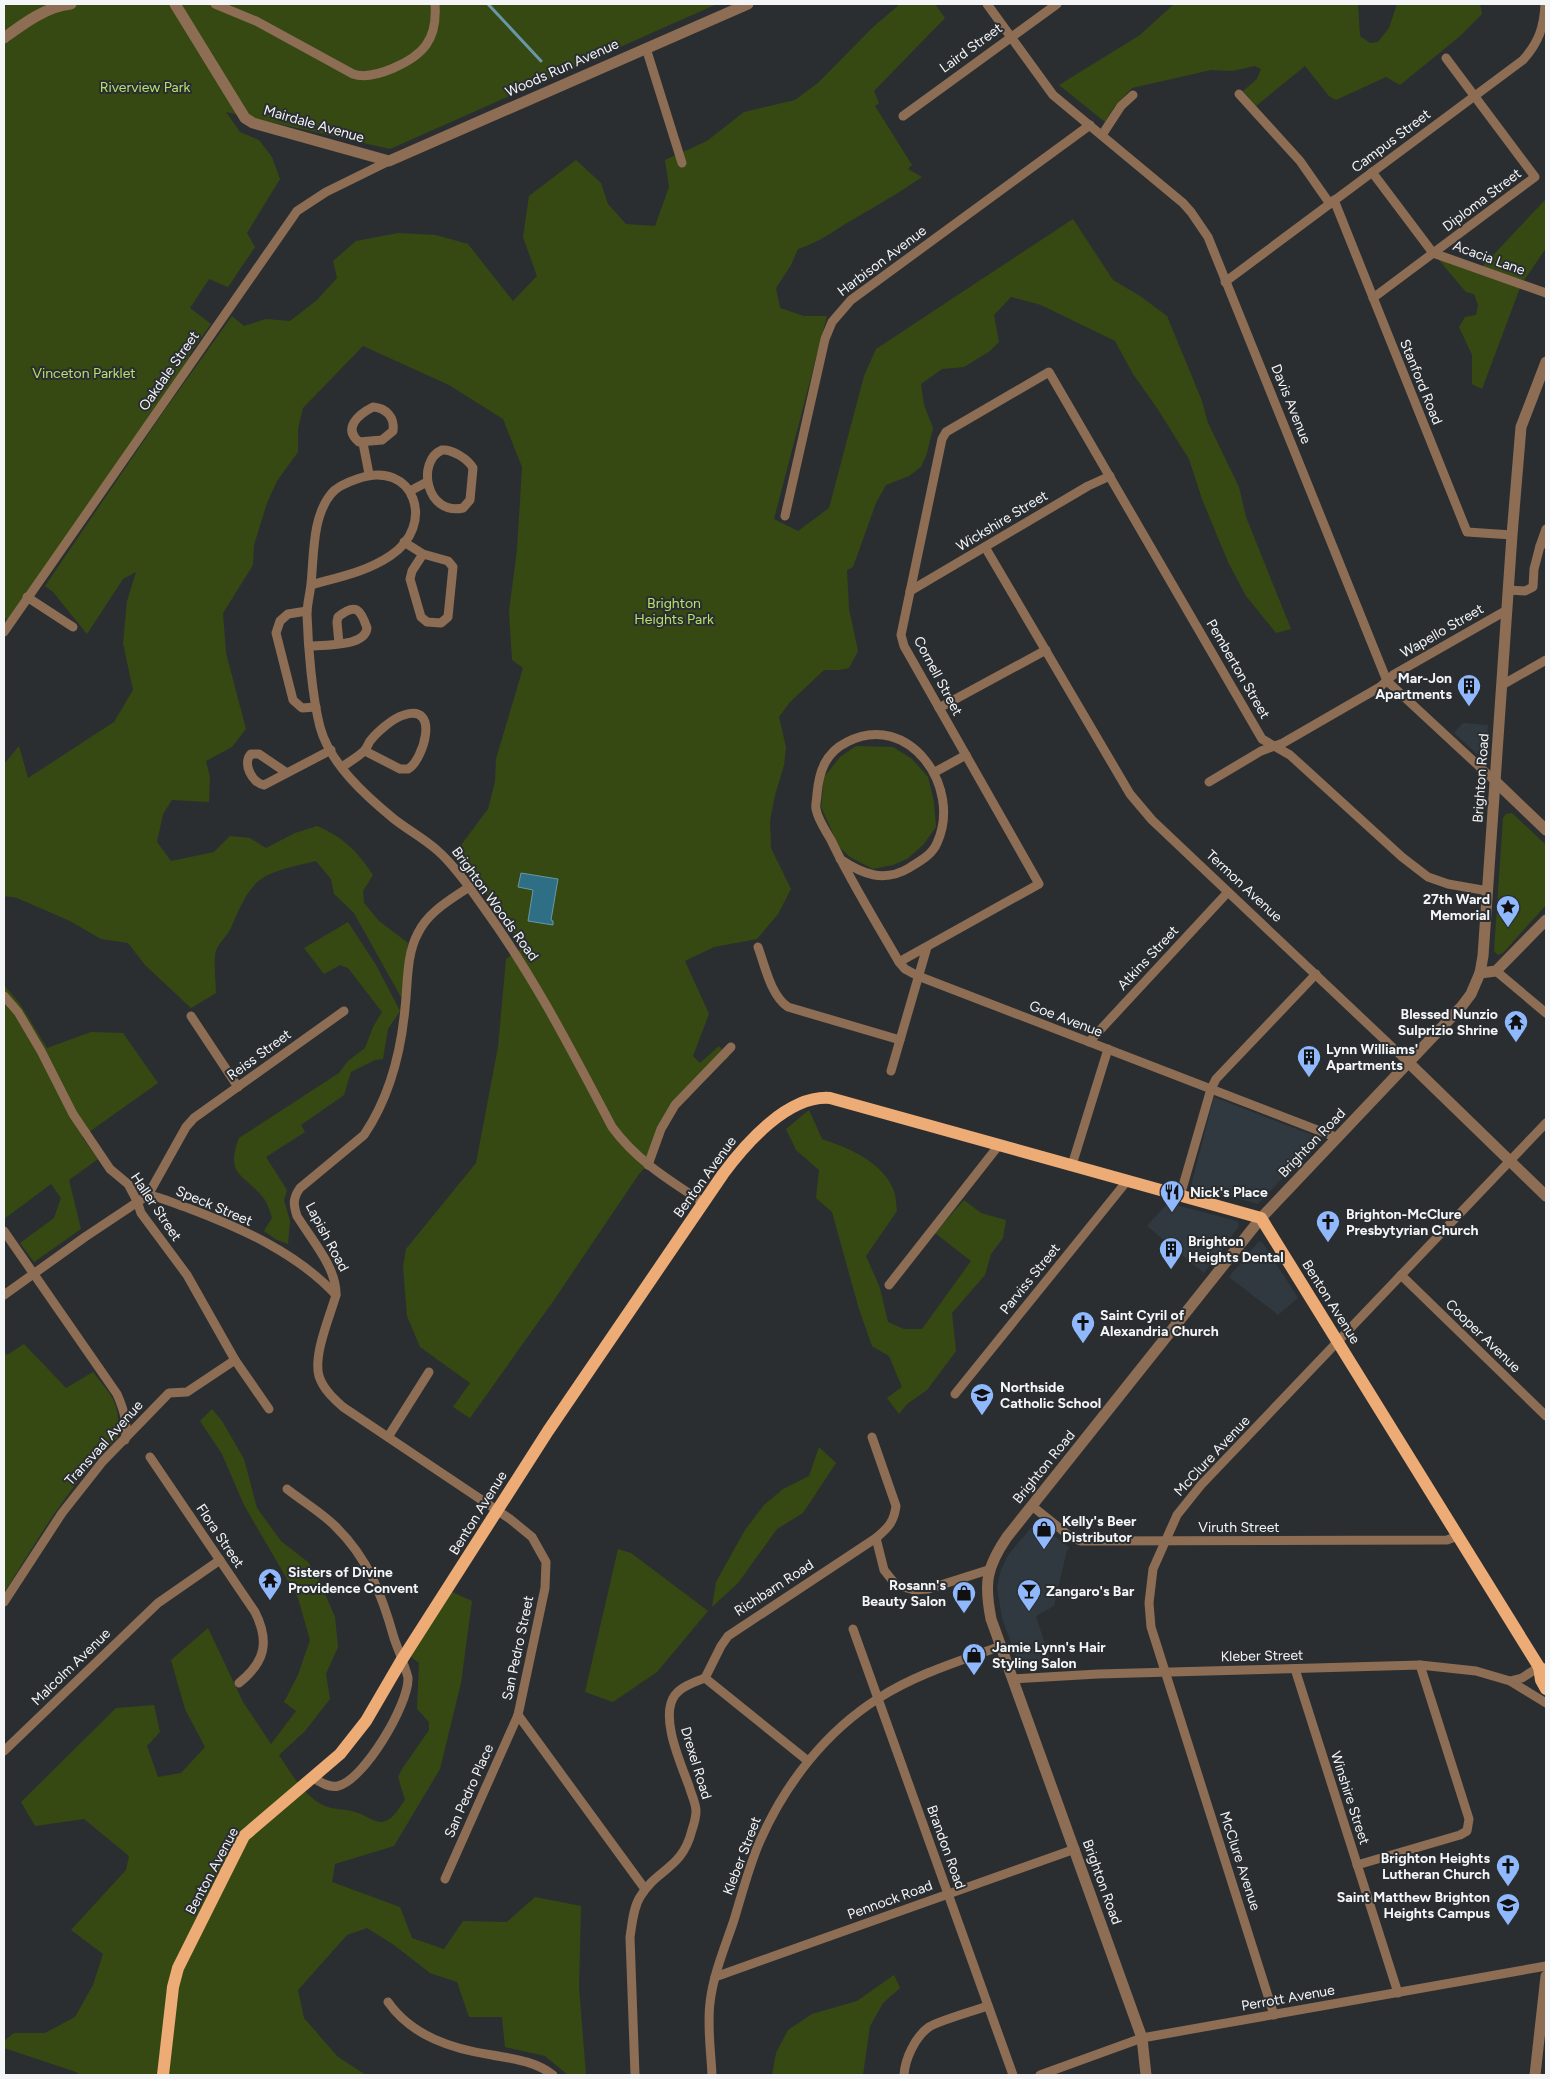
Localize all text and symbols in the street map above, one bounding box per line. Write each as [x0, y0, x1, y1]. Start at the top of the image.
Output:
street label: Laird Street [936, 20, 1006, 76]
street label: Woods Run Avenue [503, 35, 622, 101]
park label: Riverview Park [100, 79, 190, 96]
street label: Mairdale Avenue [262, 102, 367, 147]
street label: Campus Street [1348, 106, 1434, 176]
street label: Diploma Street [1439, 165, 1525, 235]
street label: Harbison Avenue [834, 222, 930, 300]
street label: Acacia Lane [1451, 237, 1528, 279]
street label: Oakdale Street [135, 328, 203, 414]
street label: Stanford Road [1396, 337, 1446, 427]
street label: Davis Avenue [1267, 362, 1315, 447]
park label: Vinceton Parklet [32, 365, 136, 382]
street label: Wickshire Street [953, 487, 1051, 555]
park label: Brighton Heights Park [634, 595, 714, 628]
street label: Wapello Street [1398, 600, 1486, 662]
street label: Pemberton Street [1203, 616, 1273, 722]
street label: Cornell Street [910, 633, 966, 719]
place label: Mar-Jon Apartments [1375, 670, 1452, 703]
building icon: Mar-Jon Apartments [1456, 673, 1482, 707]
street label: Brighton Road [1469, 733, 1493, 823]
street label: Brighton Woods Road [448, 844, 542, 964]
street label: Termon Avenue [1202, 846, 1286, 926]
place label: 27th Ward Memorial [1423, 891, 1490, 924]
place icon: 27th Ward Memorial [1495, 894, 1521, 928]
street label: Atkins Street [1114, 922, 1182, 994]
street label: Goe Avenue [1027, 997, 1105, 1041]
place label: Blessed Nunzio Sulprizio Shrine [1398, 1006, 1498, 1039]
temple icon: Blessed Nunzio Sulprizio Shrine [1503, 1009, 1529, 1043]
street label: Reiss Street [224, 1026, 294, 1084]
place label: Lynn Williams' Apartments [1326, 1041, 1418, 1074]
building icon: Lynn Williams' Apartments [1296, 1044, 1322, 1078]
street label: Brighton Road [1275, 1105, 1349, 1181]
street label: Benton Avenue [670, 1133, 740, 1221]
street label: Haller Street [127, 1170, 185, 1244]
restaurant icon: Nick's Place [1159, 1179, 1185, 1213]
street label: Speck Street [173, 1182, 255, 1230]
place label: Nick's Place [1190, 1184, 1268, 1201]
street label: Lapish Road [302, 1199, 352, 1275]
place label: Brighton-McClure Presbytyrian Church [1346, 1206, 1479, 1239]
church icon: Brighton-McClure Presbytyrian Church [1315, 1209, 1341, 1243]
place label: Brighton Heights Dental [1188, 1233, 1284, 1266]
building icon: Brighton Heights Dental [1158, 1236, 1184, 1270]
street label: Parviss Street [996, 1240, 1064, 1318]
street label: Benton Avenue [1298, 1257, 1364, 1348]
street label: Cooper Avenue [1442, 1296, 1524, 1376]
place label: Saint Cyril of Alexandria Church [1100, 1307, 1219, 1340]
church icon: Saint Cyril of Alexandria Church [1070, 1310, 1096, 1344]
place label: Northside Catholic School [1000, 1379, 1101, 1412]
school or university icon: Northside Catholic School [969, 1382, 995, 1416]
street label: Transvaal Avenue [61, 1397, 147, 1489]
street label: McClure Avenue [1170, 1412, 1254, 1500]
street label: Brighton Road [1009, 1427, 1079, 1507]
street label: Benton Avenue [445, 1467, 511, 1558]
street label: Flora Street [192, 1501, 248, 1571]
place label: Kelly's Beer Distributor [1062, 1513, 1137, 1546]
shop icon: Kelly's Beer Distributor [1031, 1516, 1057, 1550]
street label: Viruth Street [1198, 1519, 1280, 1536]
street label: Richbarn Road [731, 1556, 817, 1620]
place label: Sisters of Divine Providence Convent [288, 1564, 419, 1597]
temple icon: Sisters of Divine Providence Convent [257, 1567, 283, 1601]
place label: Rosann's Beauty Salon [862, 1577, 946, 1610]
bar icon: Zangaro's Bar [1016, 1578, 1042, 1612]
shop icon: Rosann's Beauty Salon [951, 1580, 977, 1614]
place label: Zangaro's Bar [1046, 1583, 1135, 1600]
street label: San Pedro Street [499, 1594, 537, 1702]
street label: Malcolm Avenue [28, 1625, 114, 1709]
place label: Jamie Lynn's Hair Styling Salon [992, 1639, 1106, 1672]
shop icon: Jamie Lynn's Hair Styling Salon [961, 1642, 987, 1676]
street label: Kleber Street [1221, 1647, 1303, 1665]
street label: Drexel Road [677, 1725, 715, 1801]
street label: San Pedro Place [441, 1741, 497, 1840]
street label: Winshire Street [1327, 1749, 1373, 1847]
street label: Brandon Road [923, 1803, 969, 1891]
street label: McClure Avenue [1216, 1809, 1264, 1913]
street label: Kleber Street [719, 1814, 765, 1898]
street label: Benton Avenue [182, 1824, 242, 1917]
street label: Brighton Road [1079, 1837, 1125, 1927]
place label: Brighton Heights Lutheran Church [1381, 1850, 1490, 1883]
church icon: Brighton Heights Lutheran Church [1495, 1853, 1521, 1887]
street label: Pennock Road [845, 1877, 935, 1923]
place label: Saint Matthew Brighton Heights Campus [1337, 1889, 1490, 1922]
school or university icon: Saint Matthew Brighton Heights Campus [1495, 1892, 1521, 1926]
street label: Perrott Avenue [1240, 1981, 1336, 2015]

